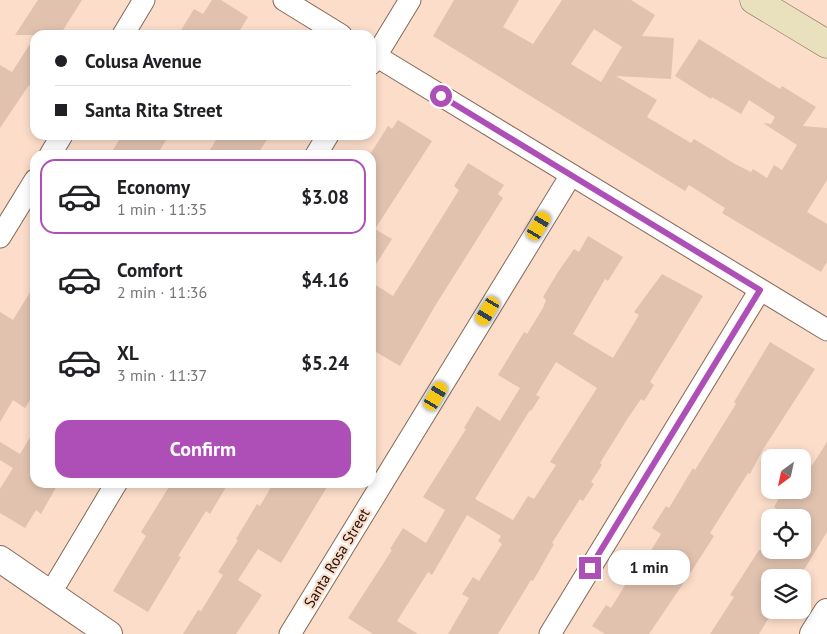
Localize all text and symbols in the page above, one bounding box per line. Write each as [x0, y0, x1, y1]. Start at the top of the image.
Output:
text: Colusa Avenue [85, 49, 202, 73]
route start [430, 85, 452, 107]
text: Santa Rita Street [85, 98, 222, 122]
icon: car [57, 174, 102, 219]
text: Economy [117, 175, 190, 199]
text: $3.08 [301, 185, 349, 209]
text: 1 min · 11:35 [117, 199, 207, 219]
car [524, 209, 553, 243]
icon: car [57, 257, 102, 302]
text: Comfort [117, 258, 183, 282]
text: $4.16 [301, 268, 349, 292]
text: 2 min · 11:36 [117, 282, 207, 302]
car [473, 294, 502, 328]
icon: car [57, 340, 102, 385]
text: XL [117, 341, 139, 365]
text: $5.24 [301, 351, 349, 375]
text: 3 min · 11:37 [117, 365, 207, 385]
car [421, 379, 450, 413]
button: Confirm [55, 420, 351, 478]
north arrow [761, 449, 811, 499]
map controls [761, 449, 811, 619]
street label: Santa Rosa Street [299, 505, 374, 611]
button: locate [761, 509, 811, 559]
callout: 1 min [608, 550, 690, 586]
route end [579, 557, 601, 579]
text: 1 min [629, 557, 669, 577]
button: layers [761, 569, 811, 619]

